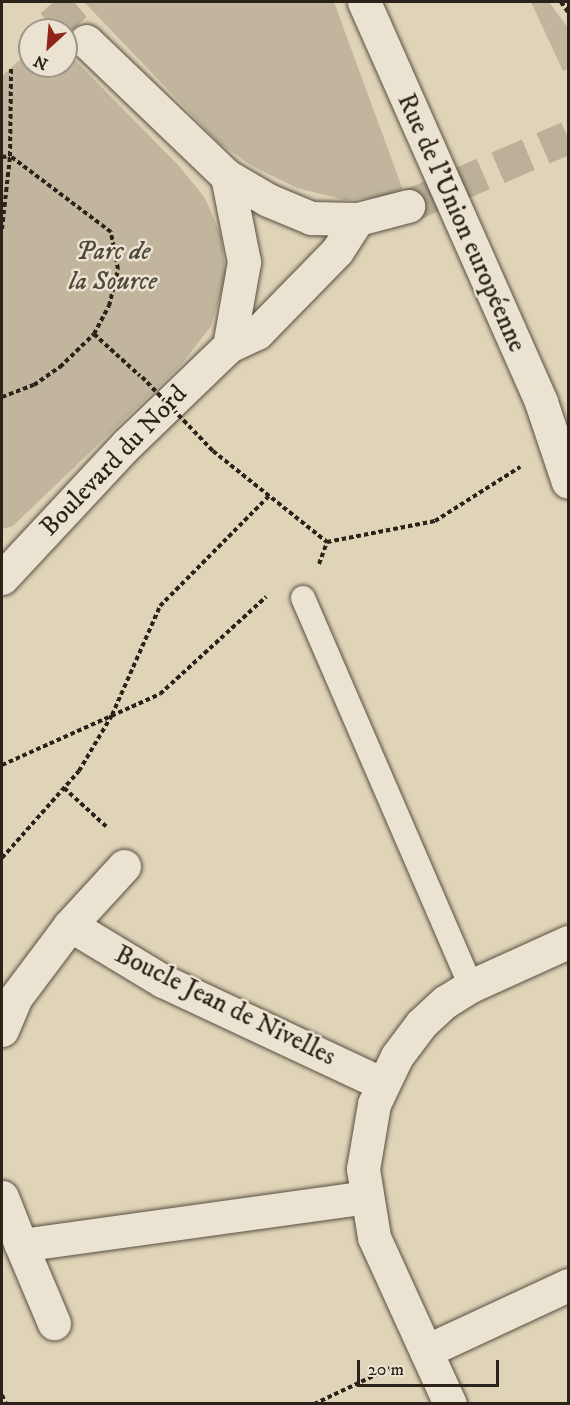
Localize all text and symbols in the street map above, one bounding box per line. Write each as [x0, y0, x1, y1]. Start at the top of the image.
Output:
north arrow [18, 18, 78, 78]
text: N [31, 51, 51, 74]
street label: Rue de l'Union européenne [390, 89, 532, 357]
park label: Parc de la Source [69, 236, 157, 298]
street label: Boulevard du Nord [34, 379, 194, 543]
street label: Boucle Jean de Nivelles [110, 939, 340, 1073]
scale bar [360, 1348, 502, 1386]
text: 20 m [368, 1359, 404, 1381]

